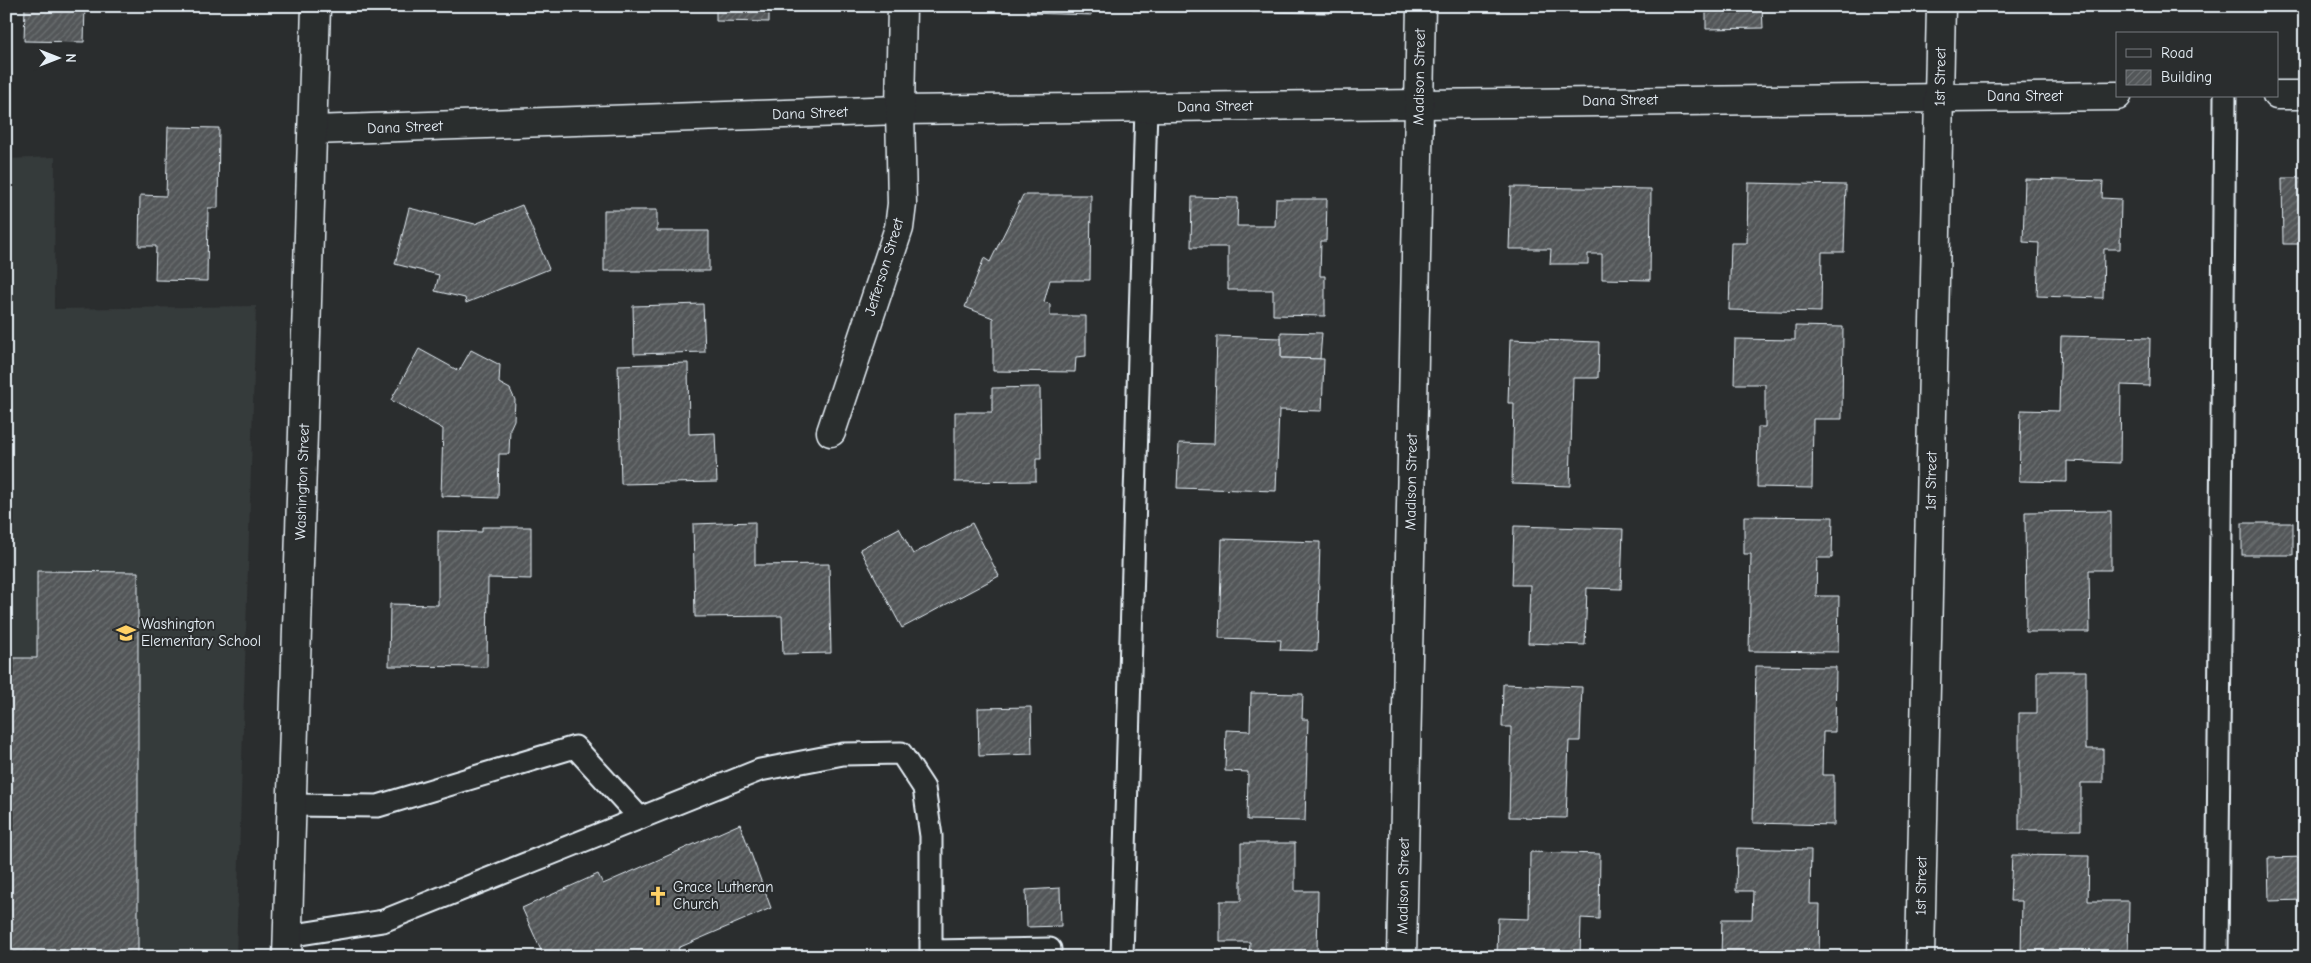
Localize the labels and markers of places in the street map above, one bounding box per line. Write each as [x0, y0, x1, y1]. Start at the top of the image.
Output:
place label: Washington Elementary School [141, 615, 261, 650]
school or university icon: Washington Elementary School [115, 622, 137, 644]
place label: Grace Lutheran Church [673, 878, 773, 913]
church icon: Grace Lutheran Church [647, 885, 669, 907]

